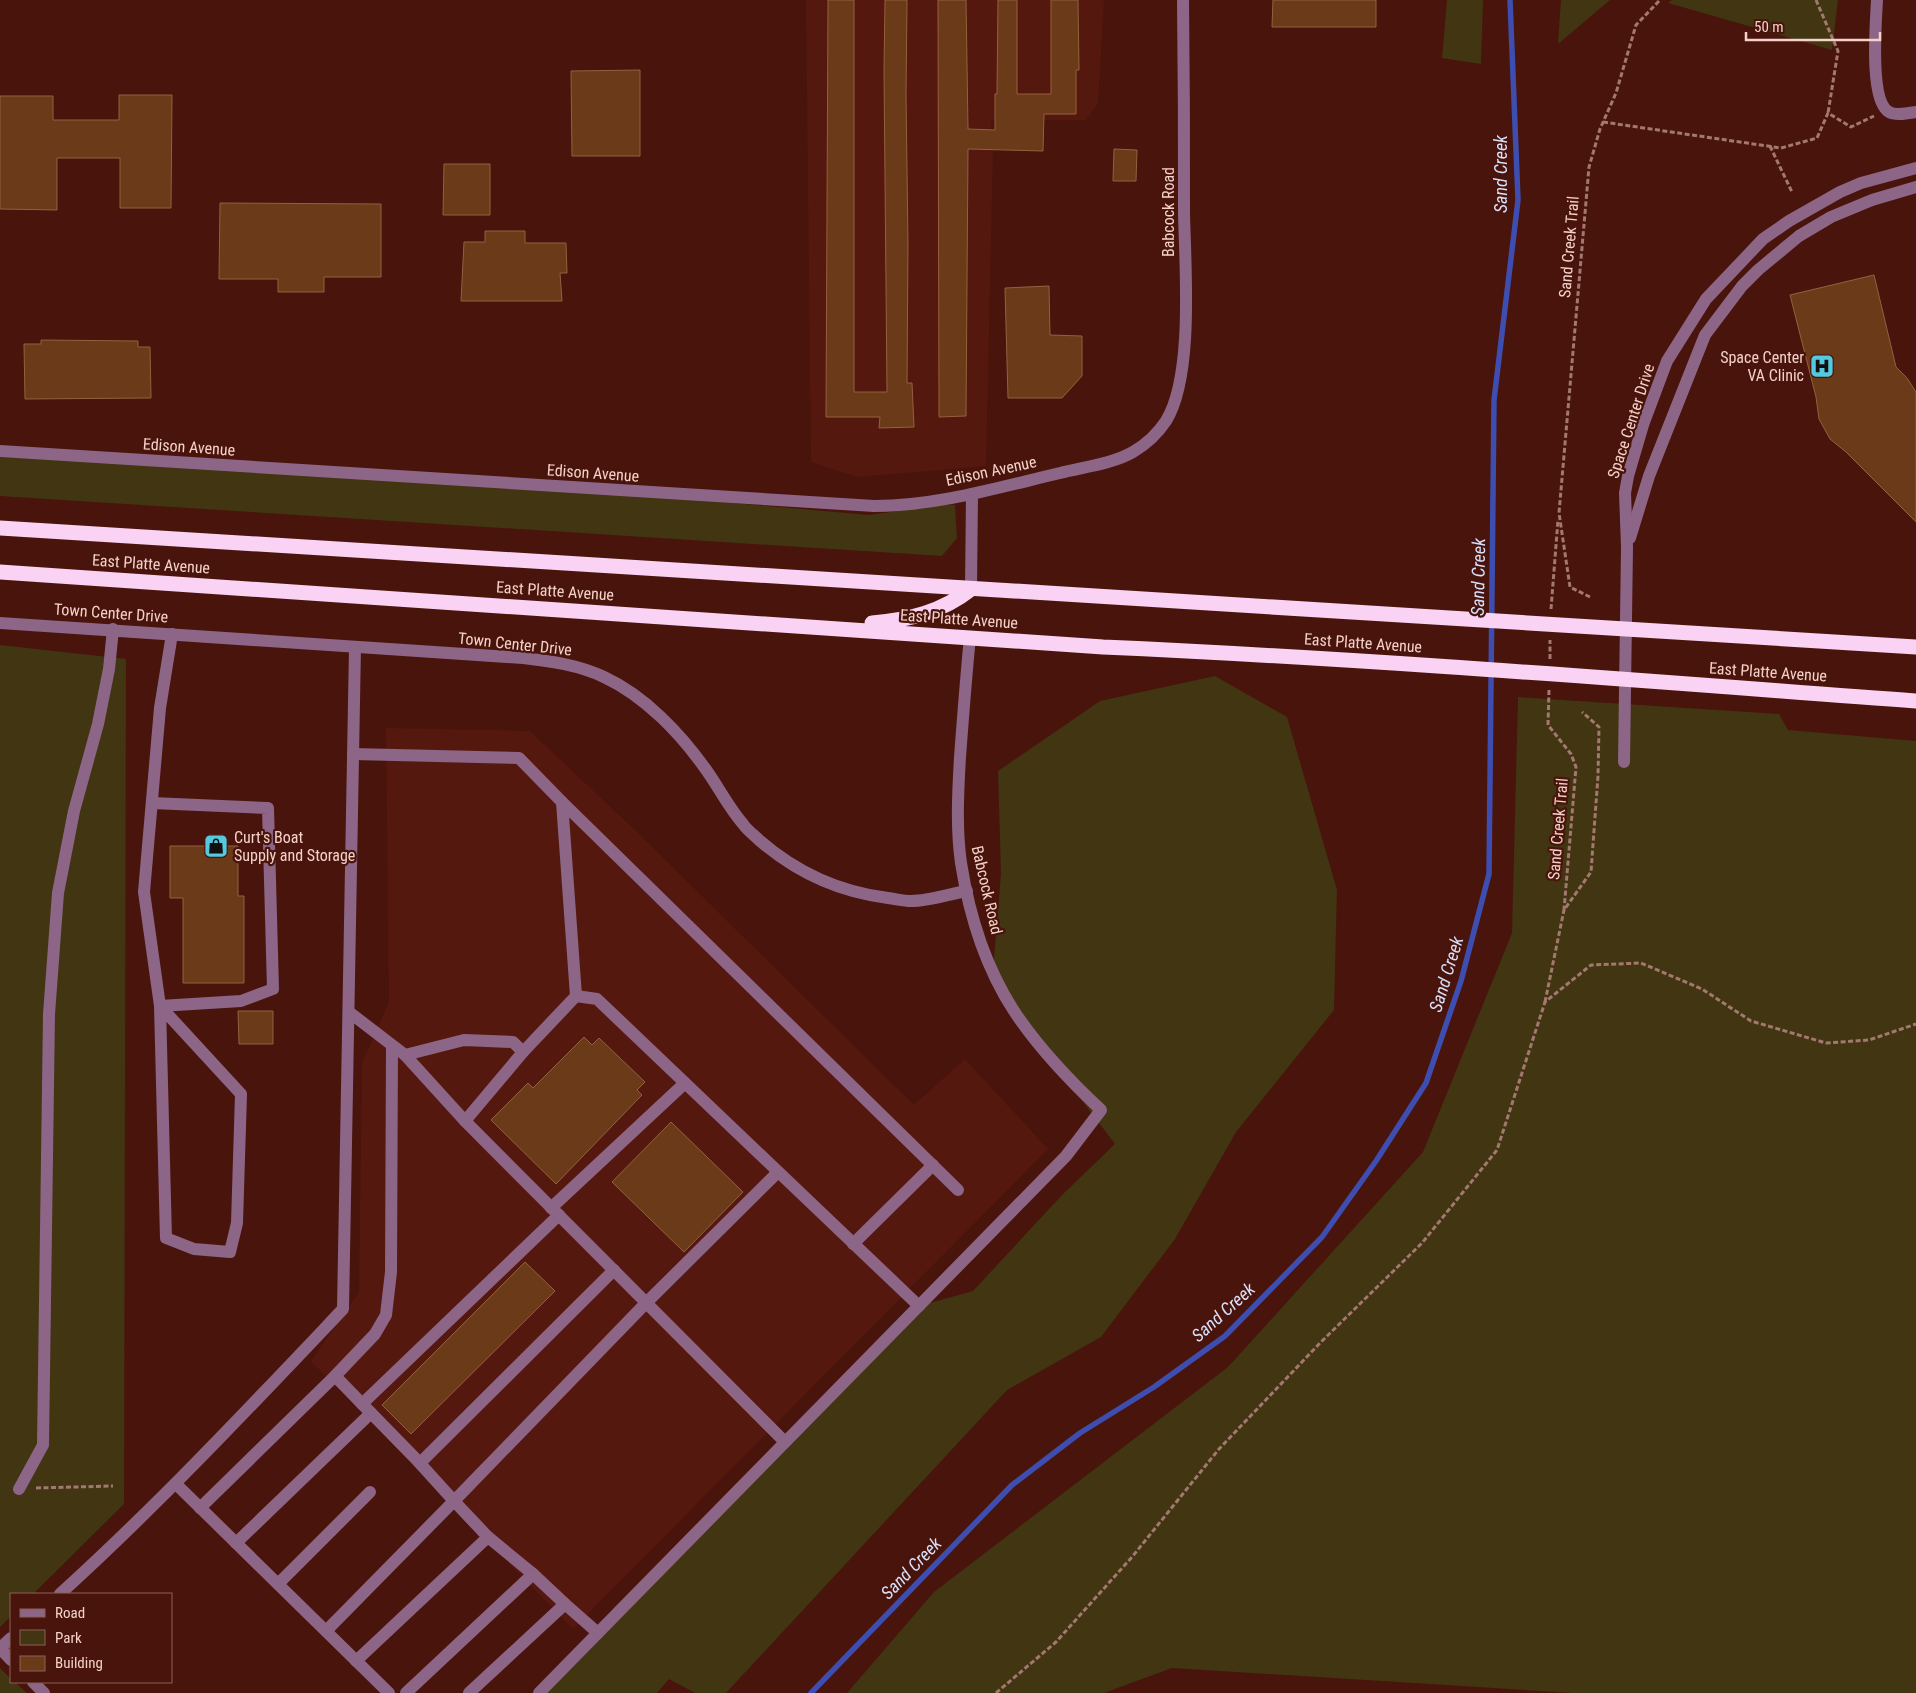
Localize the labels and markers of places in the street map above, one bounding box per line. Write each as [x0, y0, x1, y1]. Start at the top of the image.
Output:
place label: Space Center VA Clinic [1720, 348, 1804, 385]
hospital icon: Space Center VA Clinic [1809, 353, 1835, 379]
place label: Curt's Boat Supply and Storage [234, 828, 355, 865]
shop icon: Curt's Boat Supply and Storage [203, 833, 229, 859]

